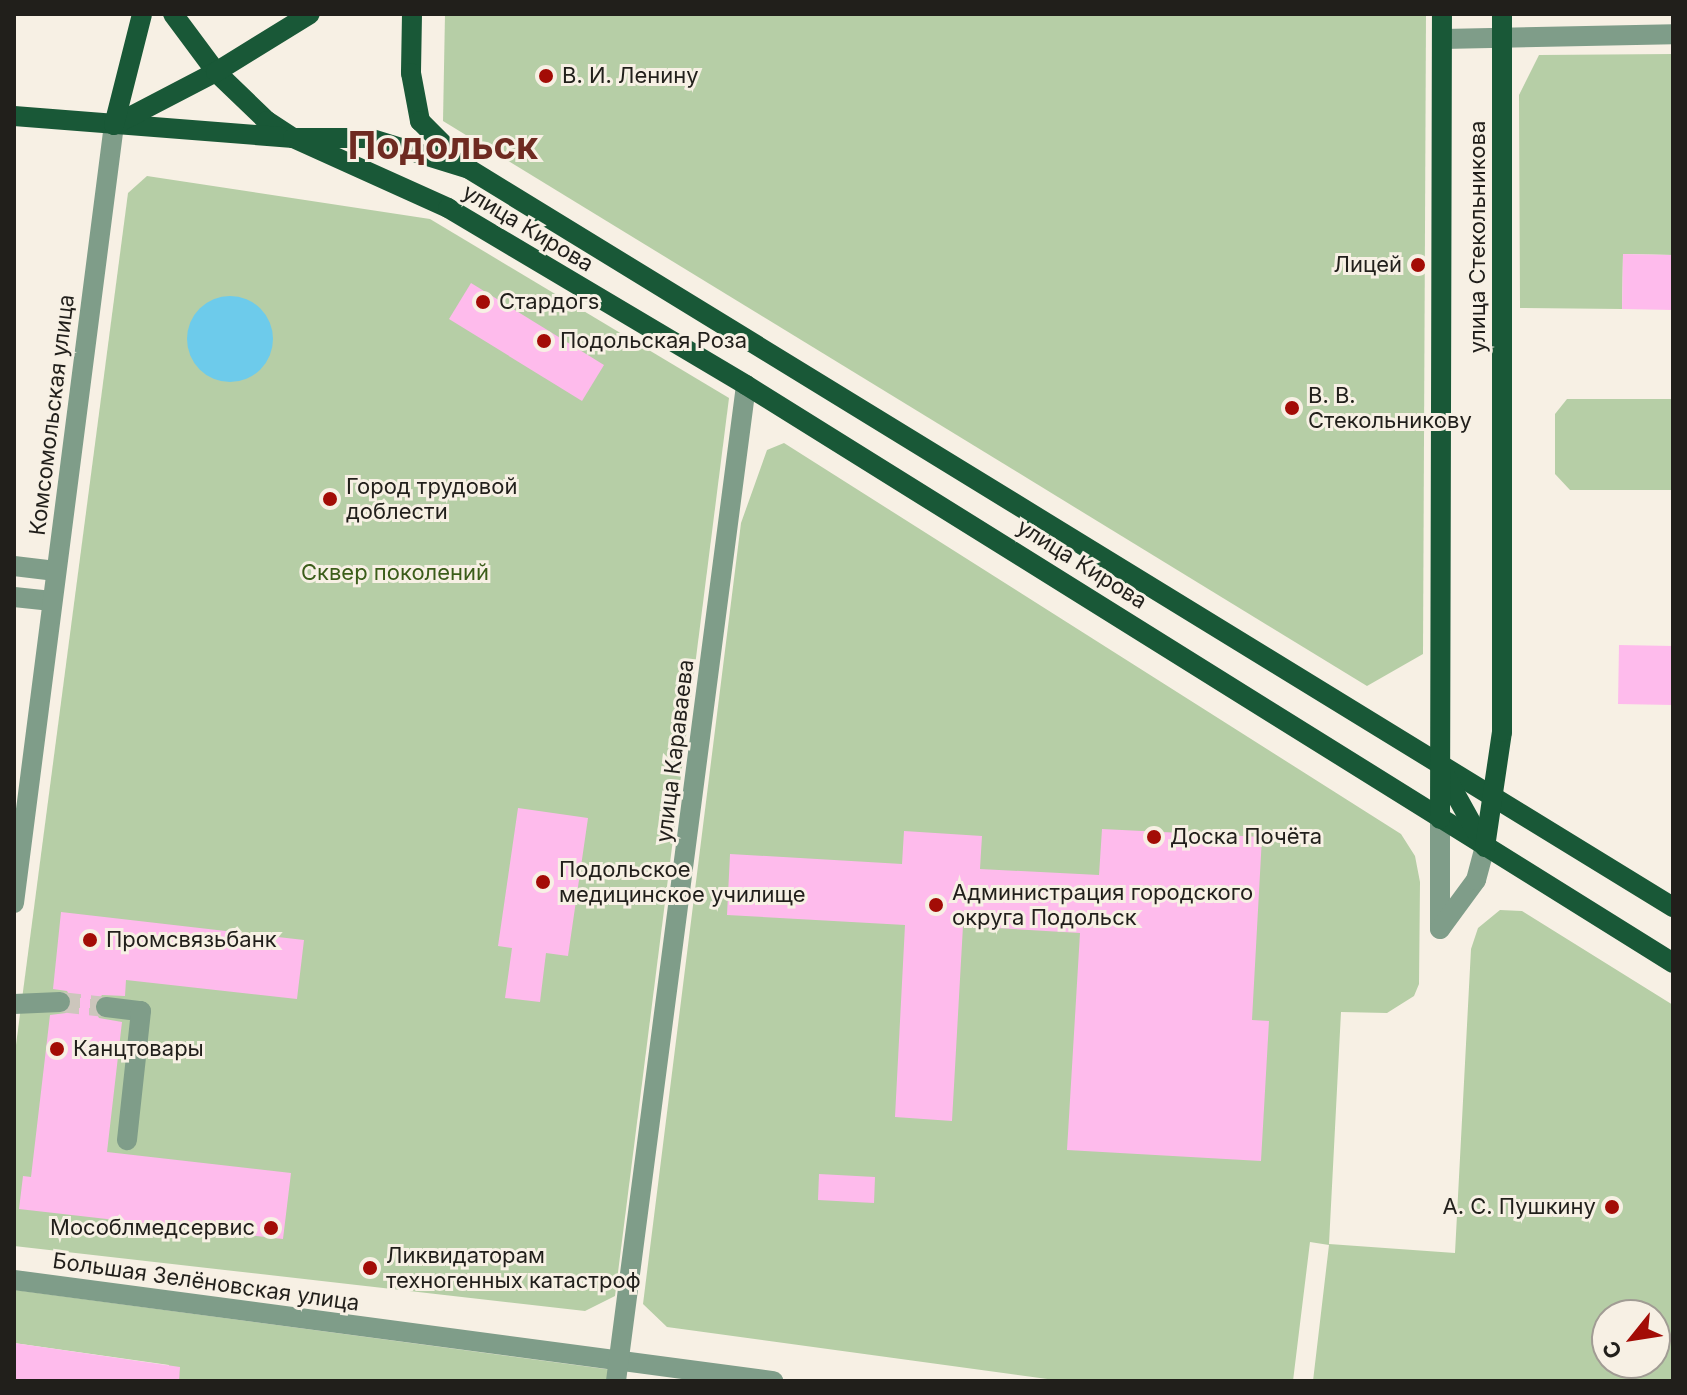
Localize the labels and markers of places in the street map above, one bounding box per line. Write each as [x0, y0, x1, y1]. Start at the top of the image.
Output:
place label: В. И. Ленину [562, 63, 699, 89]
marker: В. И. Ленину [537, 67, 555, 85]
place label: Лицeй [1334, 252, 1402, 278]
marker: Лицeй [1409, 256, 1427, 274]
place label: Стардогs [499, 289, 599, 315]
marker: Стардогs [474, 293, 492, 311]
place label: Подольская Роза [560, 328, 747, 354]
marker: Подольская Роза [535, 332, 553, 350]
place label: В. В. Стекольникову [1308, 382, 1472, 434]
marker: В. В. Стекольникову [1283, 399, 1301, 417]
place label: Город трудовой доблести [346, 473, 517, 524]
marker: Город трудовой доблести [321, 490, 339, 508]
place label: Доска Почёта [1170, 824, 1322, 850]
marker: Доска Почёта [1145, 828, 1163, 846]
place label: Подольское медицинское училище [559, 856, 806, 908]
marker: Подольское медицинское училище [534, 873, 552, 891]
place label: Администрация городского округа Подольск [952, 879, 1253, 930]
marker: Администрация городского округа Подольск [927, 896, 945, 914]
place label: Промсвязьбанк [106, 927, 277, 953]
marker: Промсвязьбанк [81, 931, 99, 949]
place label: Канцтовары [73, 1036, 204, 1062]
marker: Канцтовары [48, 1040, 66, 1058]
place label: А. С. Пушкину [1442, 1194, 1596, 1220]
marker: А. С. Пушкину [1603, 1198, 1621, 1216]
place label: Мособлмедсервис [50, 1215, 255, 1241]
marker: Мособлмедсервис [262, 1219, 280, 1237]
place label: Ликвидаторам техногенных катастроф [386, 1242, 641, 1294]
marker: Ликвидаторам техногенных катастроф [361, 1259, 379, 1277]

